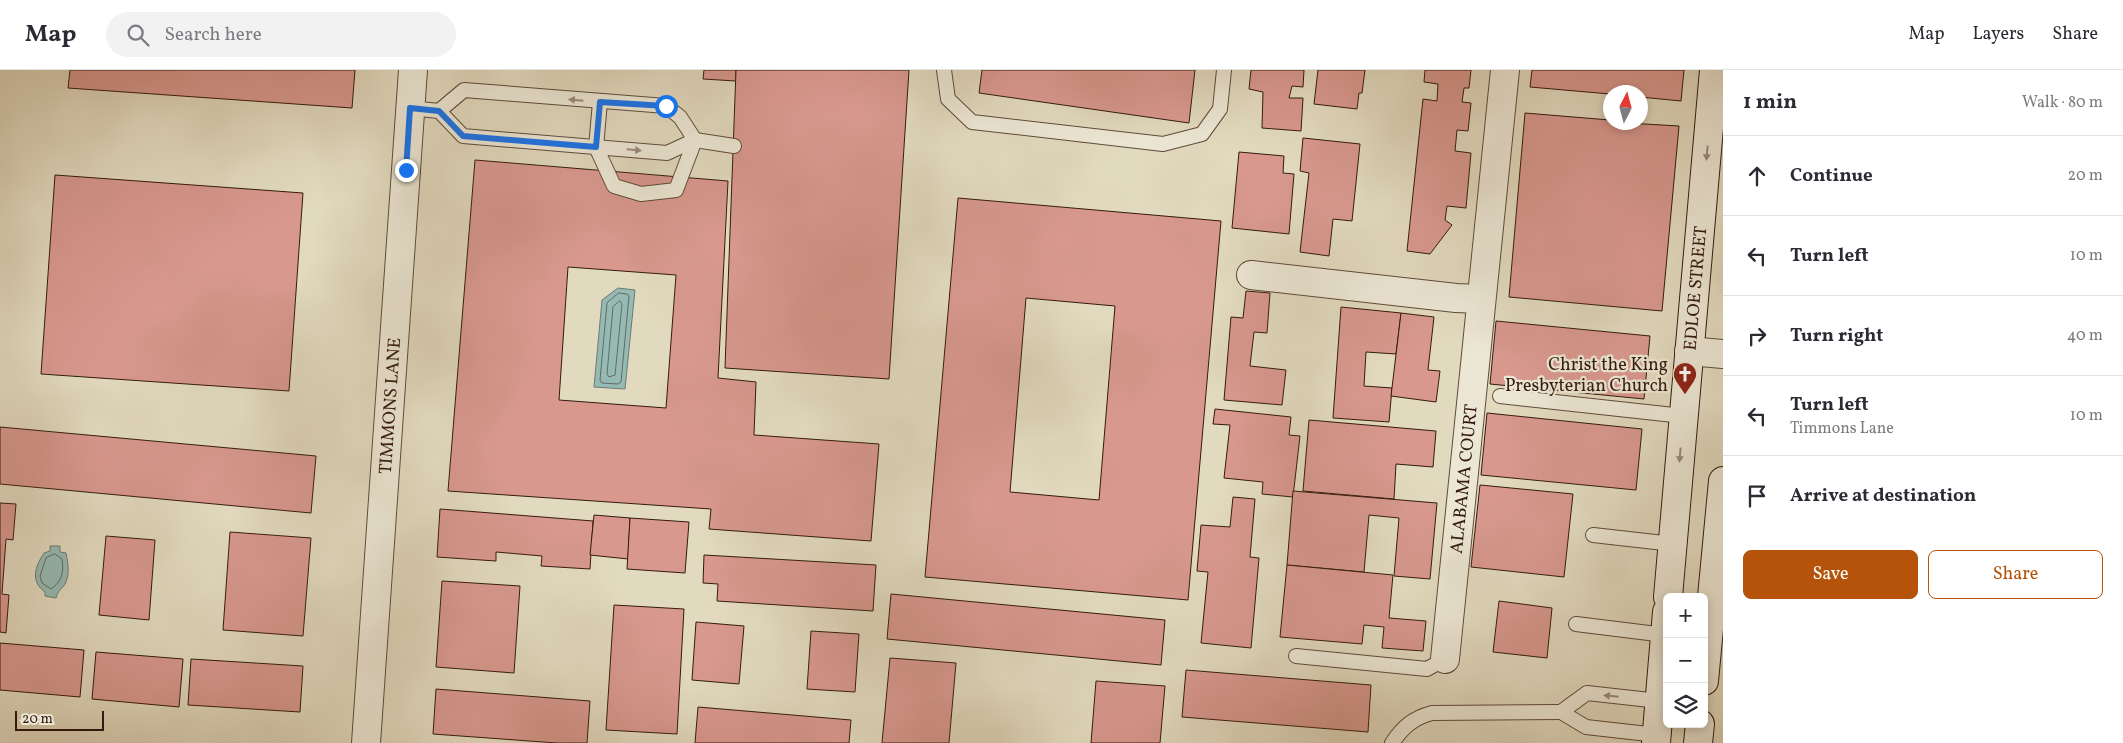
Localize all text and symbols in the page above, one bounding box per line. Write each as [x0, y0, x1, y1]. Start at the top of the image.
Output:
search box [106, 12, 456, 57]
text: Map [25, 18, 76, 52]
icon: search [124, 21, 152, 49]
text: Search here [164, 22, 262, 48]
text: Map [1908, 22, 1944, 47]
text: Layers [1972, 22, 2024, 47]
text: Share [2052, 22, 2098, 47]
north arrow [1603, 85, 1648, 130]
text: 1 min [1743, 88, 1797, 117]
text: Walk · 80 m [2022, 92, 2103, 114]
one-way arrow [567, 95, 583, 103]
route start [655, 95, 678, 118]
one-way arrow [626, 146, 642, 154]
one-way arrow [1702, 146, 1710, 162]
route end [395, 159, 418, 182]
icon: ahead [1743, 162, 1771, 190]
text: Continue [1790, 163, 1873, 189]
text: 20 m [2068, 165, 2103, 187]
street label: EDLOE STREET [1679, 224, 1714, 352]
icon: left [1743, 242, 1771, 270]
text: Turn left [1790, 243, 1869, 269]
text: 10 m [2070, 245, 2103, 267]
icon: right [1743, 322, 1771, 350]
text: Turn right [1790, 323, 1883, 349]
text: 40 m [2067, 325, 2103, 347]
street label: TIMMONS LANE [374, 337, 408, 475]
place label: Christ the King Presbyterian Church [1505, 353, 1668, 399]
church icon: Christ the King Presbyterian Church [1672, 361, 1698, 395]
text: Turn left [1790, 392, 1869, 418]
icon: left [1743, 402, 1771, 430]
street label: ALABAMA COURT [1445, 403, 1485, 555]
text: 10 m [2070, 405, 2103, 427]
text: Timmons Lane [1790, 418, 1894, 440]
one-way arrow [1676, 447, 1684, 463]
icon: arrive [1743, 482, 1771, 510]
text: Arrive at destination [1790, 483, 1976, 509]
button: Save [1743, 550, 1918, 599]
button: Share [1928, 550, 2103, 599]
map controls [1663, 593, 1708, 728]
button: + [1663, 593, 1708, 638]
button: − [1663, 638, 1708, 683]
button: layers [1663, 683, 1708, 728]
one-way arrow [1602, 692, 1618, 700]
scale bar [15, 708, 104, 731]
text: 20 m [22, 710, 53, 729]

